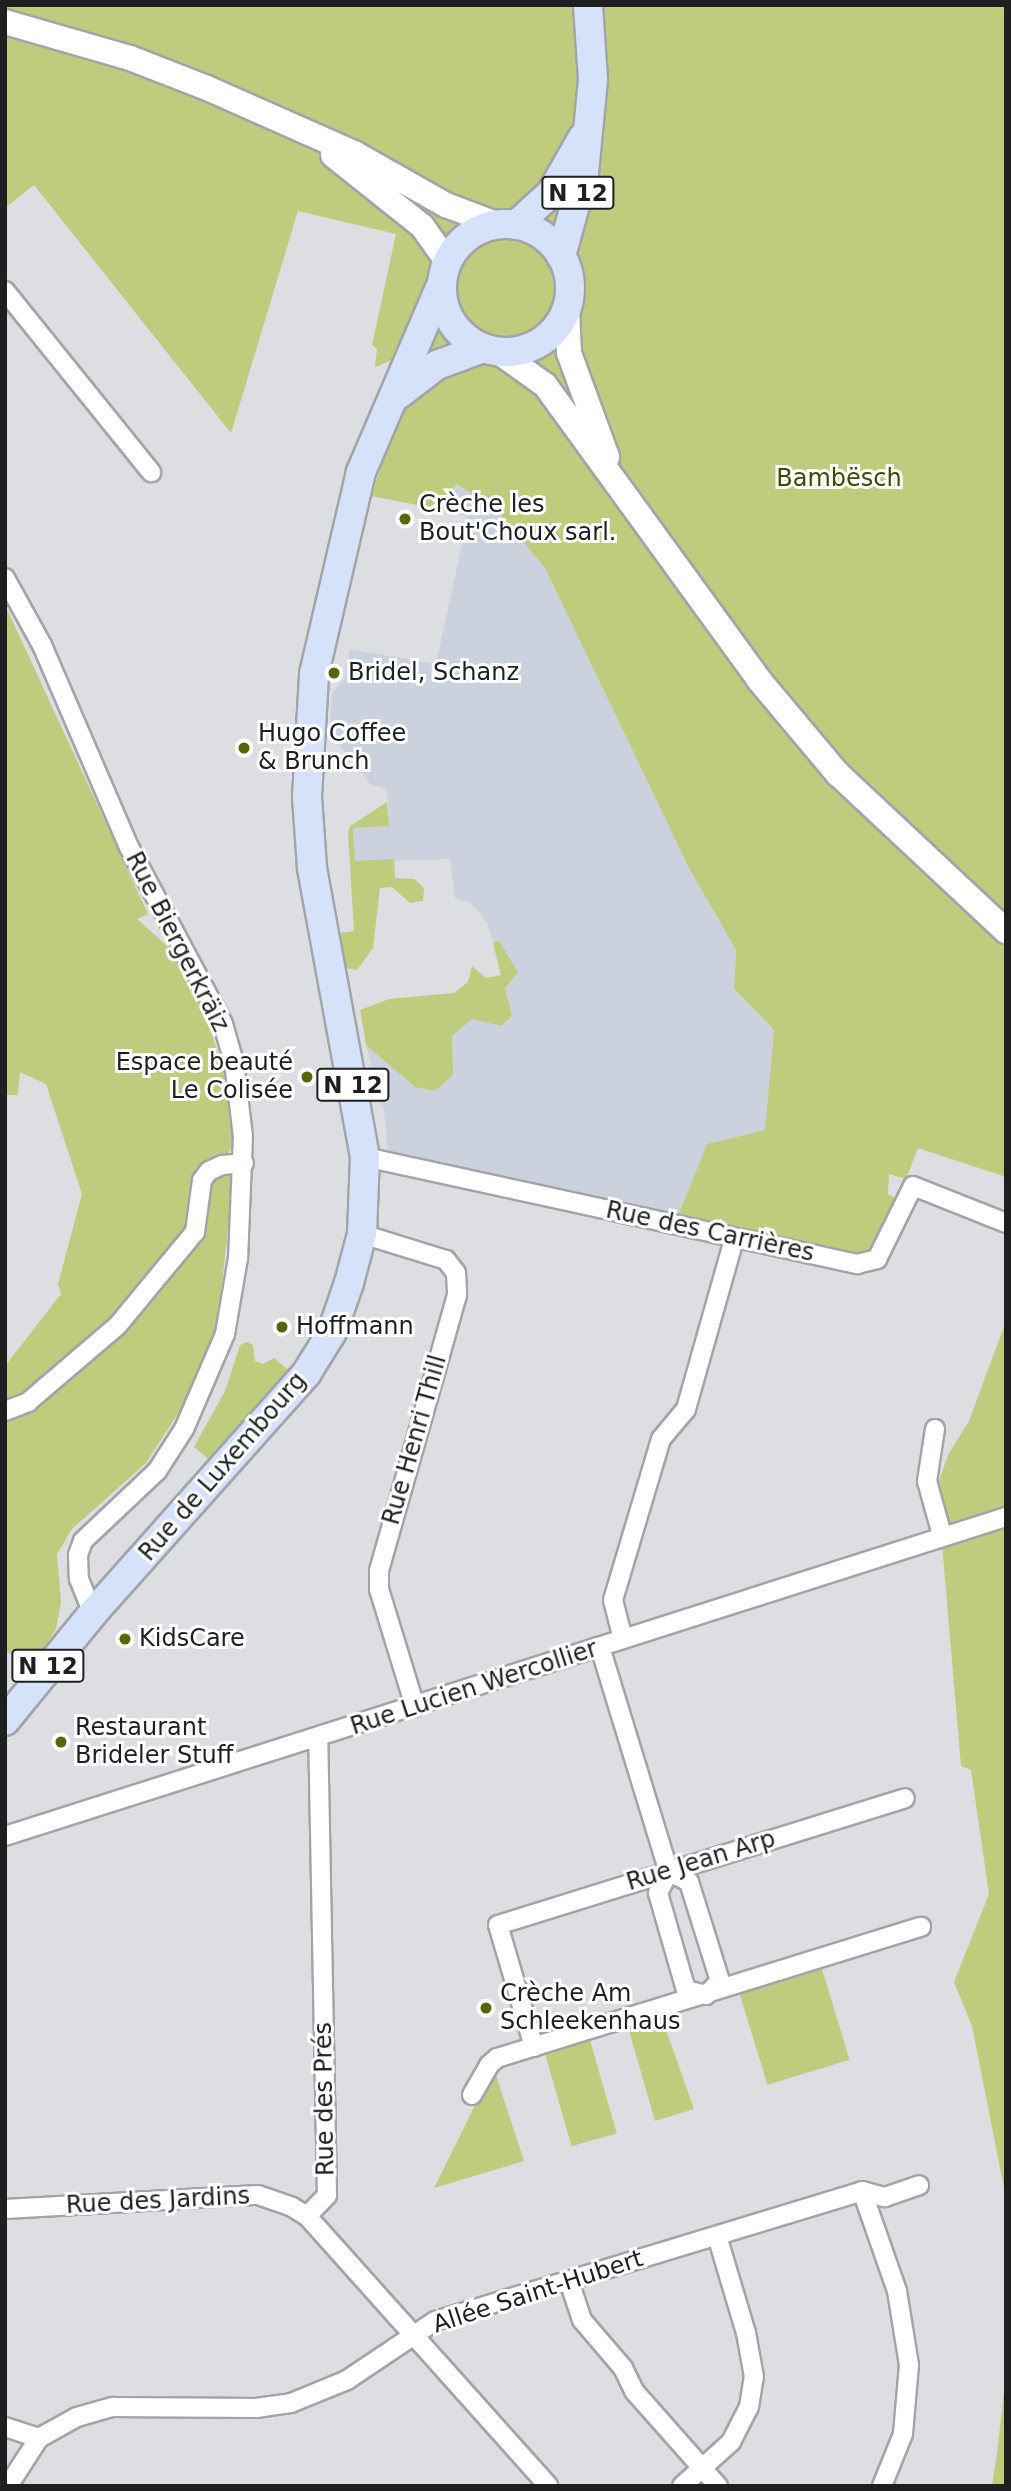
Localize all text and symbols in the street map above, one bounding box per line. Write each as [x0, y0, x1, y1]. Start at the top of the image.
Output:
road number: N 12 [541, 174, 615, 212]
park label: Bambësch [776, 465, 902, 493]
place label: Crèche les Bout'Choux sarl. [419, 491, 616, 547]
marker: Crèche les Bout'Choux sarl. [397, 511, 413, 527]
place label: Bridel, Schanz [348, 659, 519, 687]
marker: Bridel, Schanz [326, 665, 342, 681]
place label: Hugo Coffee & Brunch [258, 720, 406, 776]
marker: Hugo Coffee & Brunch [236, 740, 252, 756]
street label: Rue Biergerkräiz [119, 847, 235, 1037]
place label: Espace beauté Le Colisée [116, 1049, 293, 1105]
road number: N 12 [316, 1066, 390, 1104]
marker: Espace beauté Le Colisée [299, 1069, 315, 1085]
street label: Rue des Carrières [603, 1196, 817, 1268]
place label: Hoffmann [296, 1313, 414, 1341]
marker: Hoffmann [274, 1319, 290, 1335]
street label: Rue Henri Thill [377, 1352, 453, 1528]
street label: Rue de Luxembourg [133, 1367, 313, 1567]
place label: KidsCare [139, 1625, 245, 1653]
marker: KidsCare [117, 1631, 133, 1647]
street label: Rue Lucien Wercollier [347, 1634, 601, 1742]
road number: N 12 [11, 1646, 85, 1686]
place label: Restaurant Brideler Stuff [75, 1714, 233, 1770]
marker: Restaurant Brideler Stuff [53, 1734, 69, 1750]
street label: Rue Jean Arp [623, 1825, 779, 1897]
place label: Crèche Am Schleekenhaus [500, 1980, 680, 2036]
marker: Crèche Am Schleekenhaus [478, 2000, 494, 2016]
street label: Rue des Prés [309, 2022, 341, 2176]
street label: Rue des Jardins [65, 2182, 251, 2220]
street label: Allée Saint-Hubert [429, 2244, 647, 2340]

